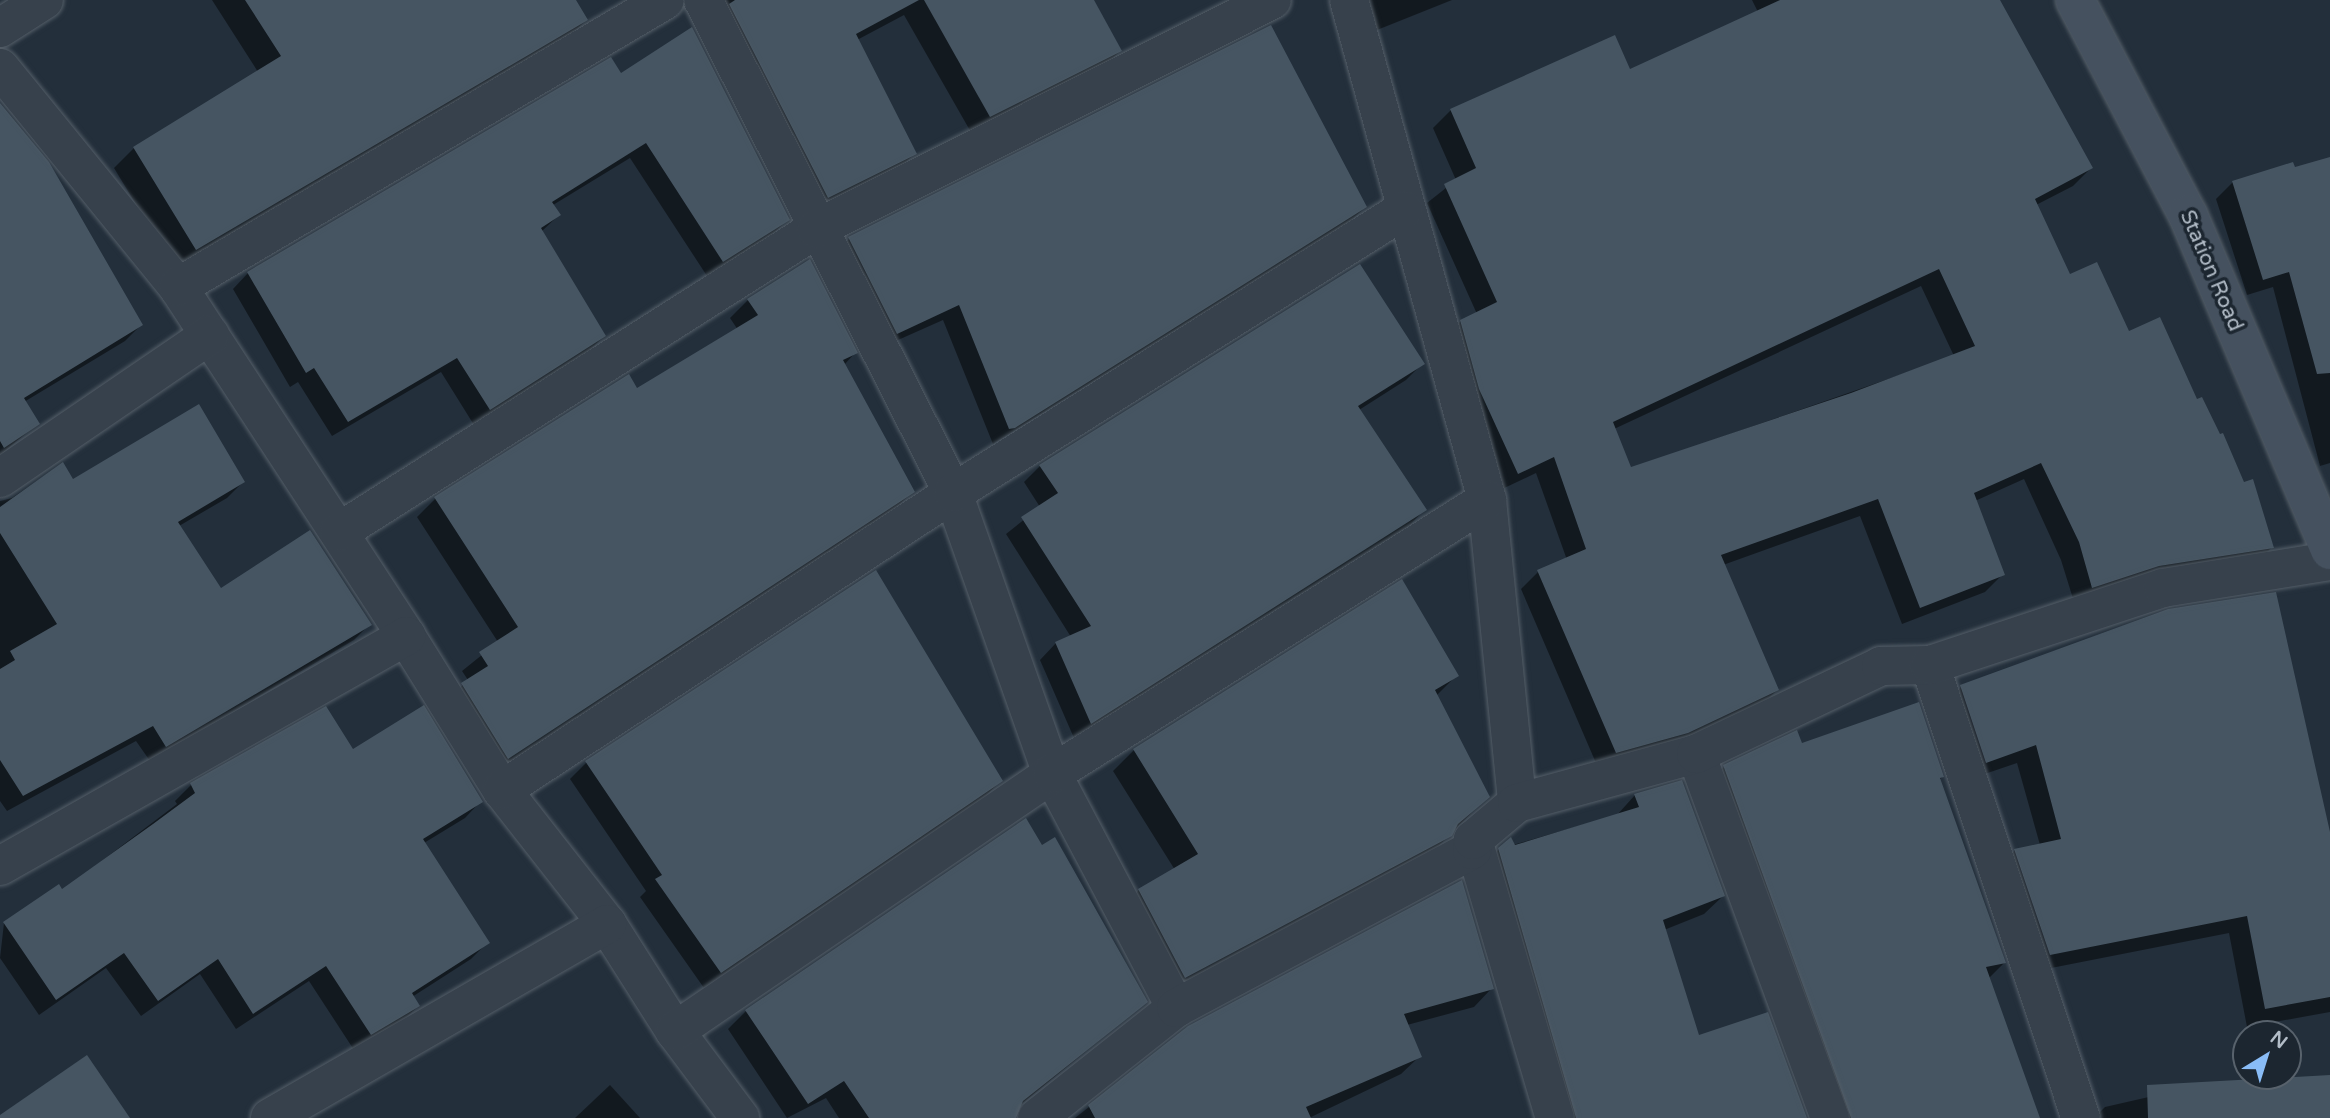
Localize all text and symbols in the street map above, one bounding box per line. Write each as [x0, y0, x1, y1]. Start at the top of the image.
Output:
street label: Station Road [2174, 207, 2248, 335]
north arrow [2232, 1020, 2302, 1090]
text: N [2266, 1027, 2291, 1053]

